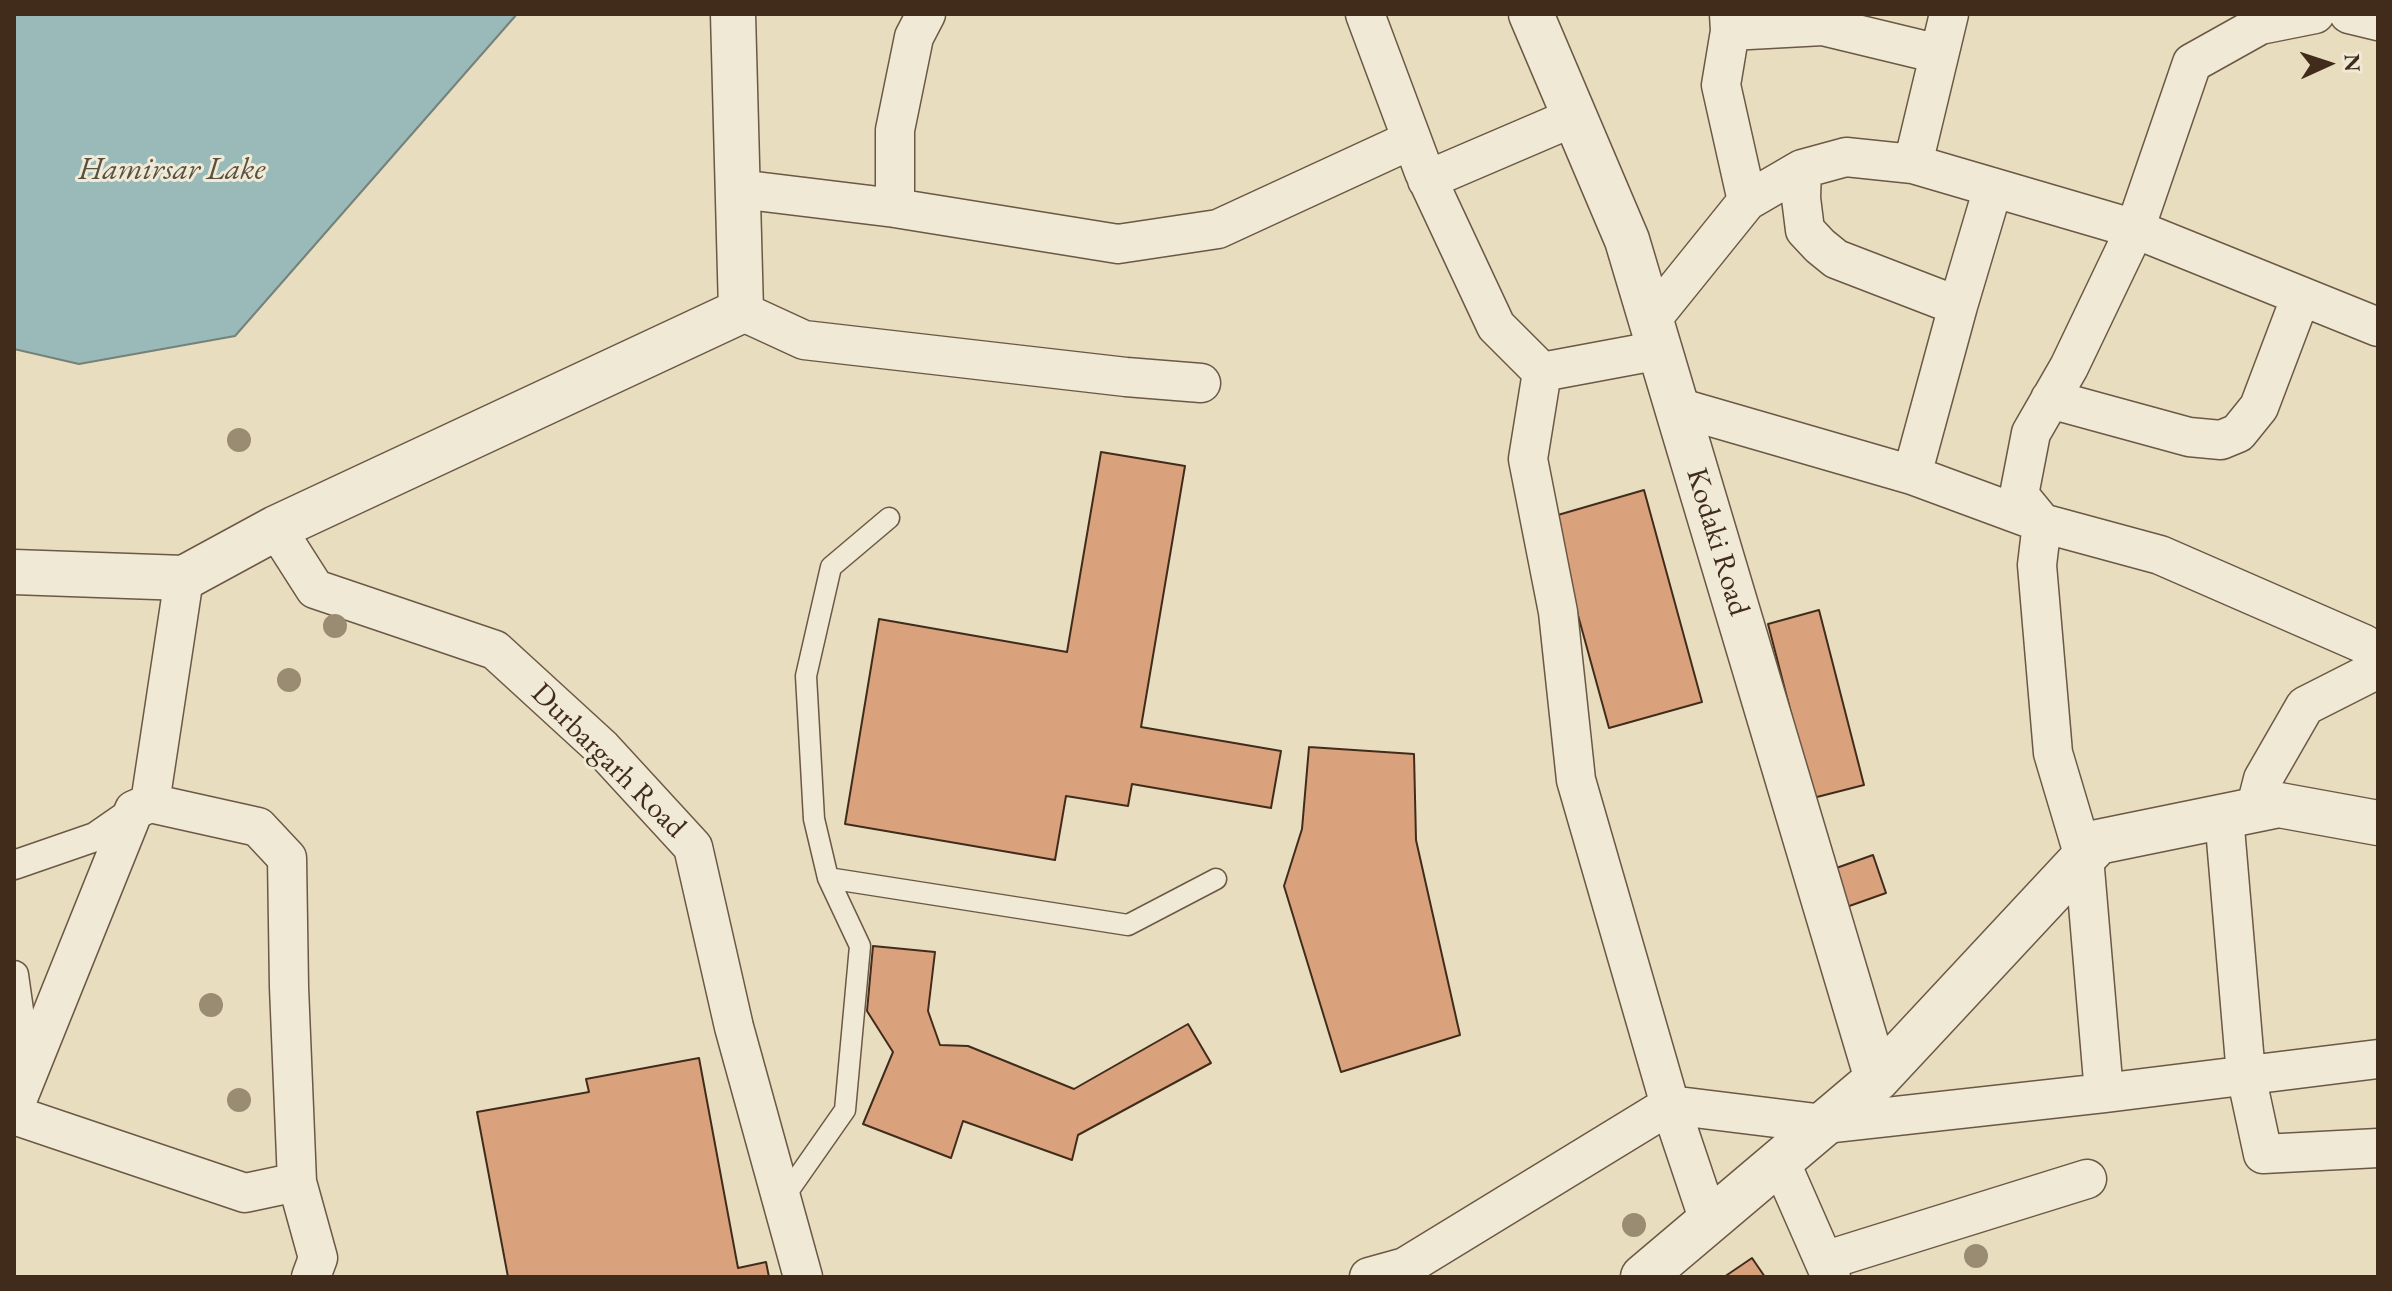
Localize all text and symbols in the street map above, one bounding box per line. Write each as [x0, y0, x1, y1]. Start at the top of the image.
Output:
north arrow [2288, 24, 2368, 104]
text: N [2338, 53, 2367, 72]
water label: Hamirsar Lake [78, 151, 266, 189]
street label: Kodaki Road [1677, 464, 1757, 620]
street label: Durbargarh Road [523, 676, 693, 846]

